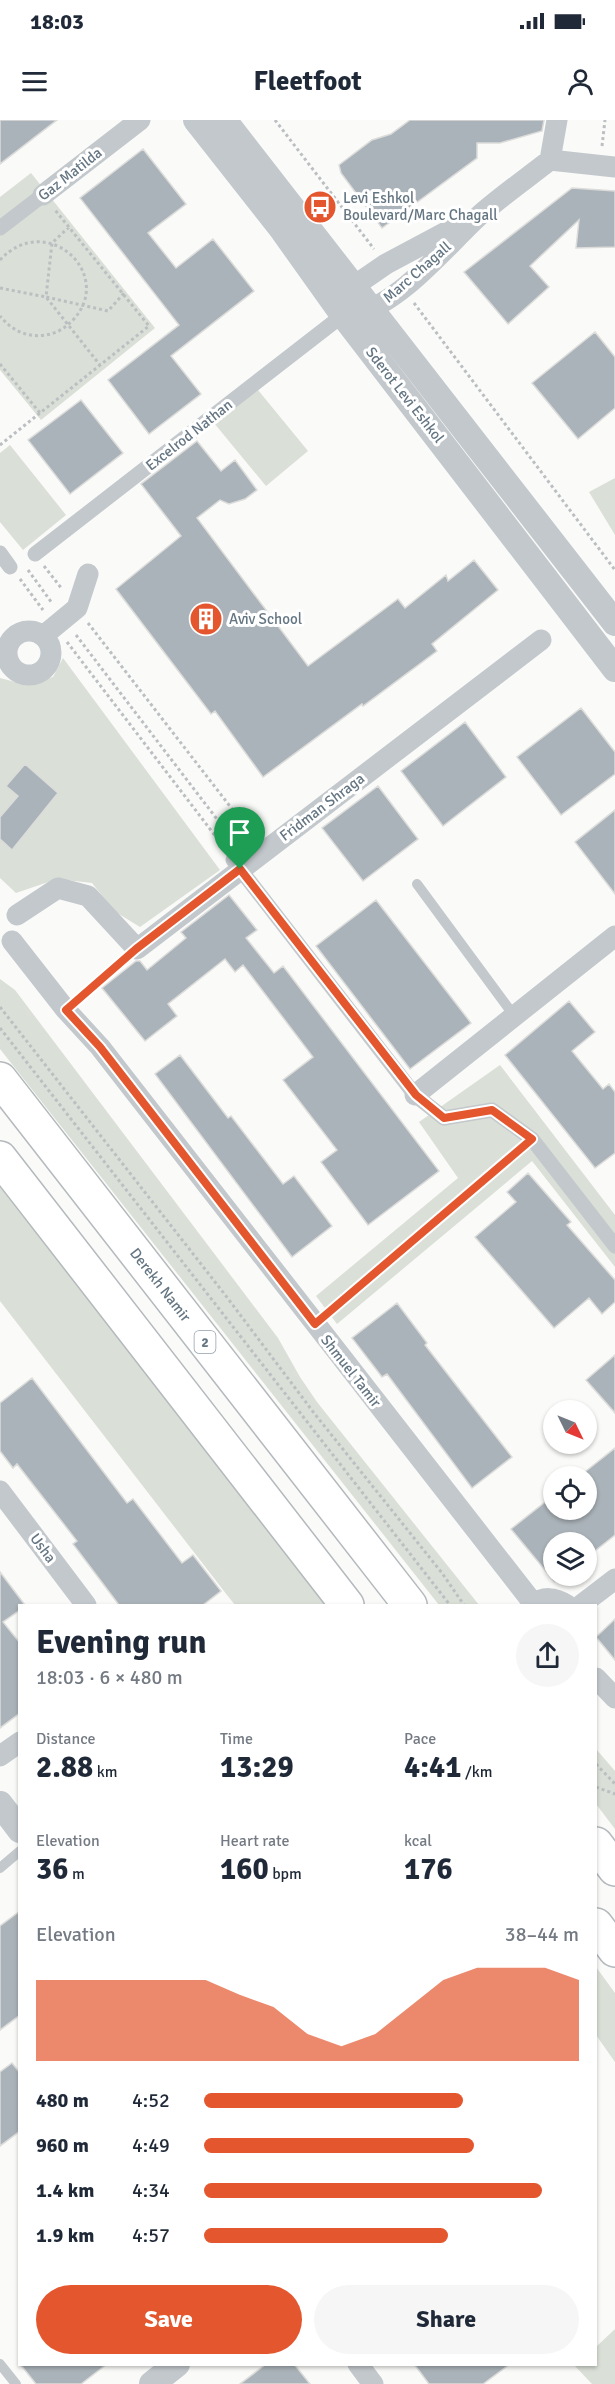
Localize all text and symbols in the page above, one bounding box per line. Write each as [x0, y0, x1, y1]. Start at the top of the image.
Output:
text: 18:03 [30, 8, 84, 35]
icon: menu [18, 65, 51, 98]
text: Fleetfoot [253, 65, 362, 98]
icon: person [564, 65, 597, 98]
street label: Gaz Matilda [34, 143, 106, 205]
bus stop icon: Levi Eshkol Boulevard/Marc Chagall [302, 189, 338, 225]
place label: Levi Eshkol Boulevard/Marc Chagall [343, 189, 498, 224]
street label: Marc Chagall [379, 238, 455, 306]
street label: Sderot Levi Eshkol [362, 343, 448, 447]
street label: Excelrod Nathan [142, 396, 236, 474]
building icon: Aviv School [188, 601, 224, 637]
place label: Aviv School [229, 610, 302, 628]
street label: Fridman Shraga [276, 769, 368, 845]
pin [214, 807, 265, 869]
icon: arrive [223, 816, 256, 849]
street label: Derekh Namir [126, 1244, 195, 1326]
road number: 2 [194, 1331, 216, 1353]
street label: Shmuel Tamir [317, 1331, 385, 1411]
north arrow [543, 1400, 597, 1454]
map controls [543, 1400, 597, 1586]
button: locate [543, 1466, 597, 1520]
street label: Usha [26, 1530, 60, 1566]
button: layers [543, 1532, 597, 1586]
text: Evening run [36, 1622, 206, 1663]
button: share [516, 1624, 579, 1687]
text: 18:03 · 6 × 480 m [36, 1665, 183, 1690]
text: Distance [36, 1729, 96, 1749]
text: Time [220, 1729, 253, 1749]
text: Pace [404, 1729, 436, 1749]
text: 2.88 [36, 1749, 93, 1786]
text: 13:29 [220, 1749, 294, 1786]
text: 4:41 [404, 1749, 461, 1786]
text: km [93, 1762, 118, 1782]
text: /km [461, 1762, 493, 1782]
text: Elevation [36, 1831, 100, 1851]
text: Heart rate [220, 1831, 289, 1851]
text: kcal [404, 1831, 432, 1851]
text: 36 [36, 1851, 68, 1888]
text: 160 [220, 1851, 269, 1888]
text: 176 [404, 1851, 453, 1888]
text: m [68, 1864, 85, 1884]
text: bpm [269, 1864, 302, 1884]
text: Elevation [36, 1922, 116, 1947]
text: 38–44 m [505, 1922, 579, 1947]
text: 480 m [36, 2088, 89, 2113]
text: 4:52 [132, 2088, 170, 2113]
text: 960 m [36, 2133, 89, 2158]
text: 4:49 [132, 2133, 170, 2158]
text: 1.4 km [36, 2178, 94, 2203]
text: 4:34 [132, 2178, 170, 2203]
text: 1.9 km [36, 2223, 94, 2248]
text: 4:57 [132, 2223, 170, 2248]
button: Save [36, 2285, 302, 2354]
button: Share [314, 2285, 579, 2354]

